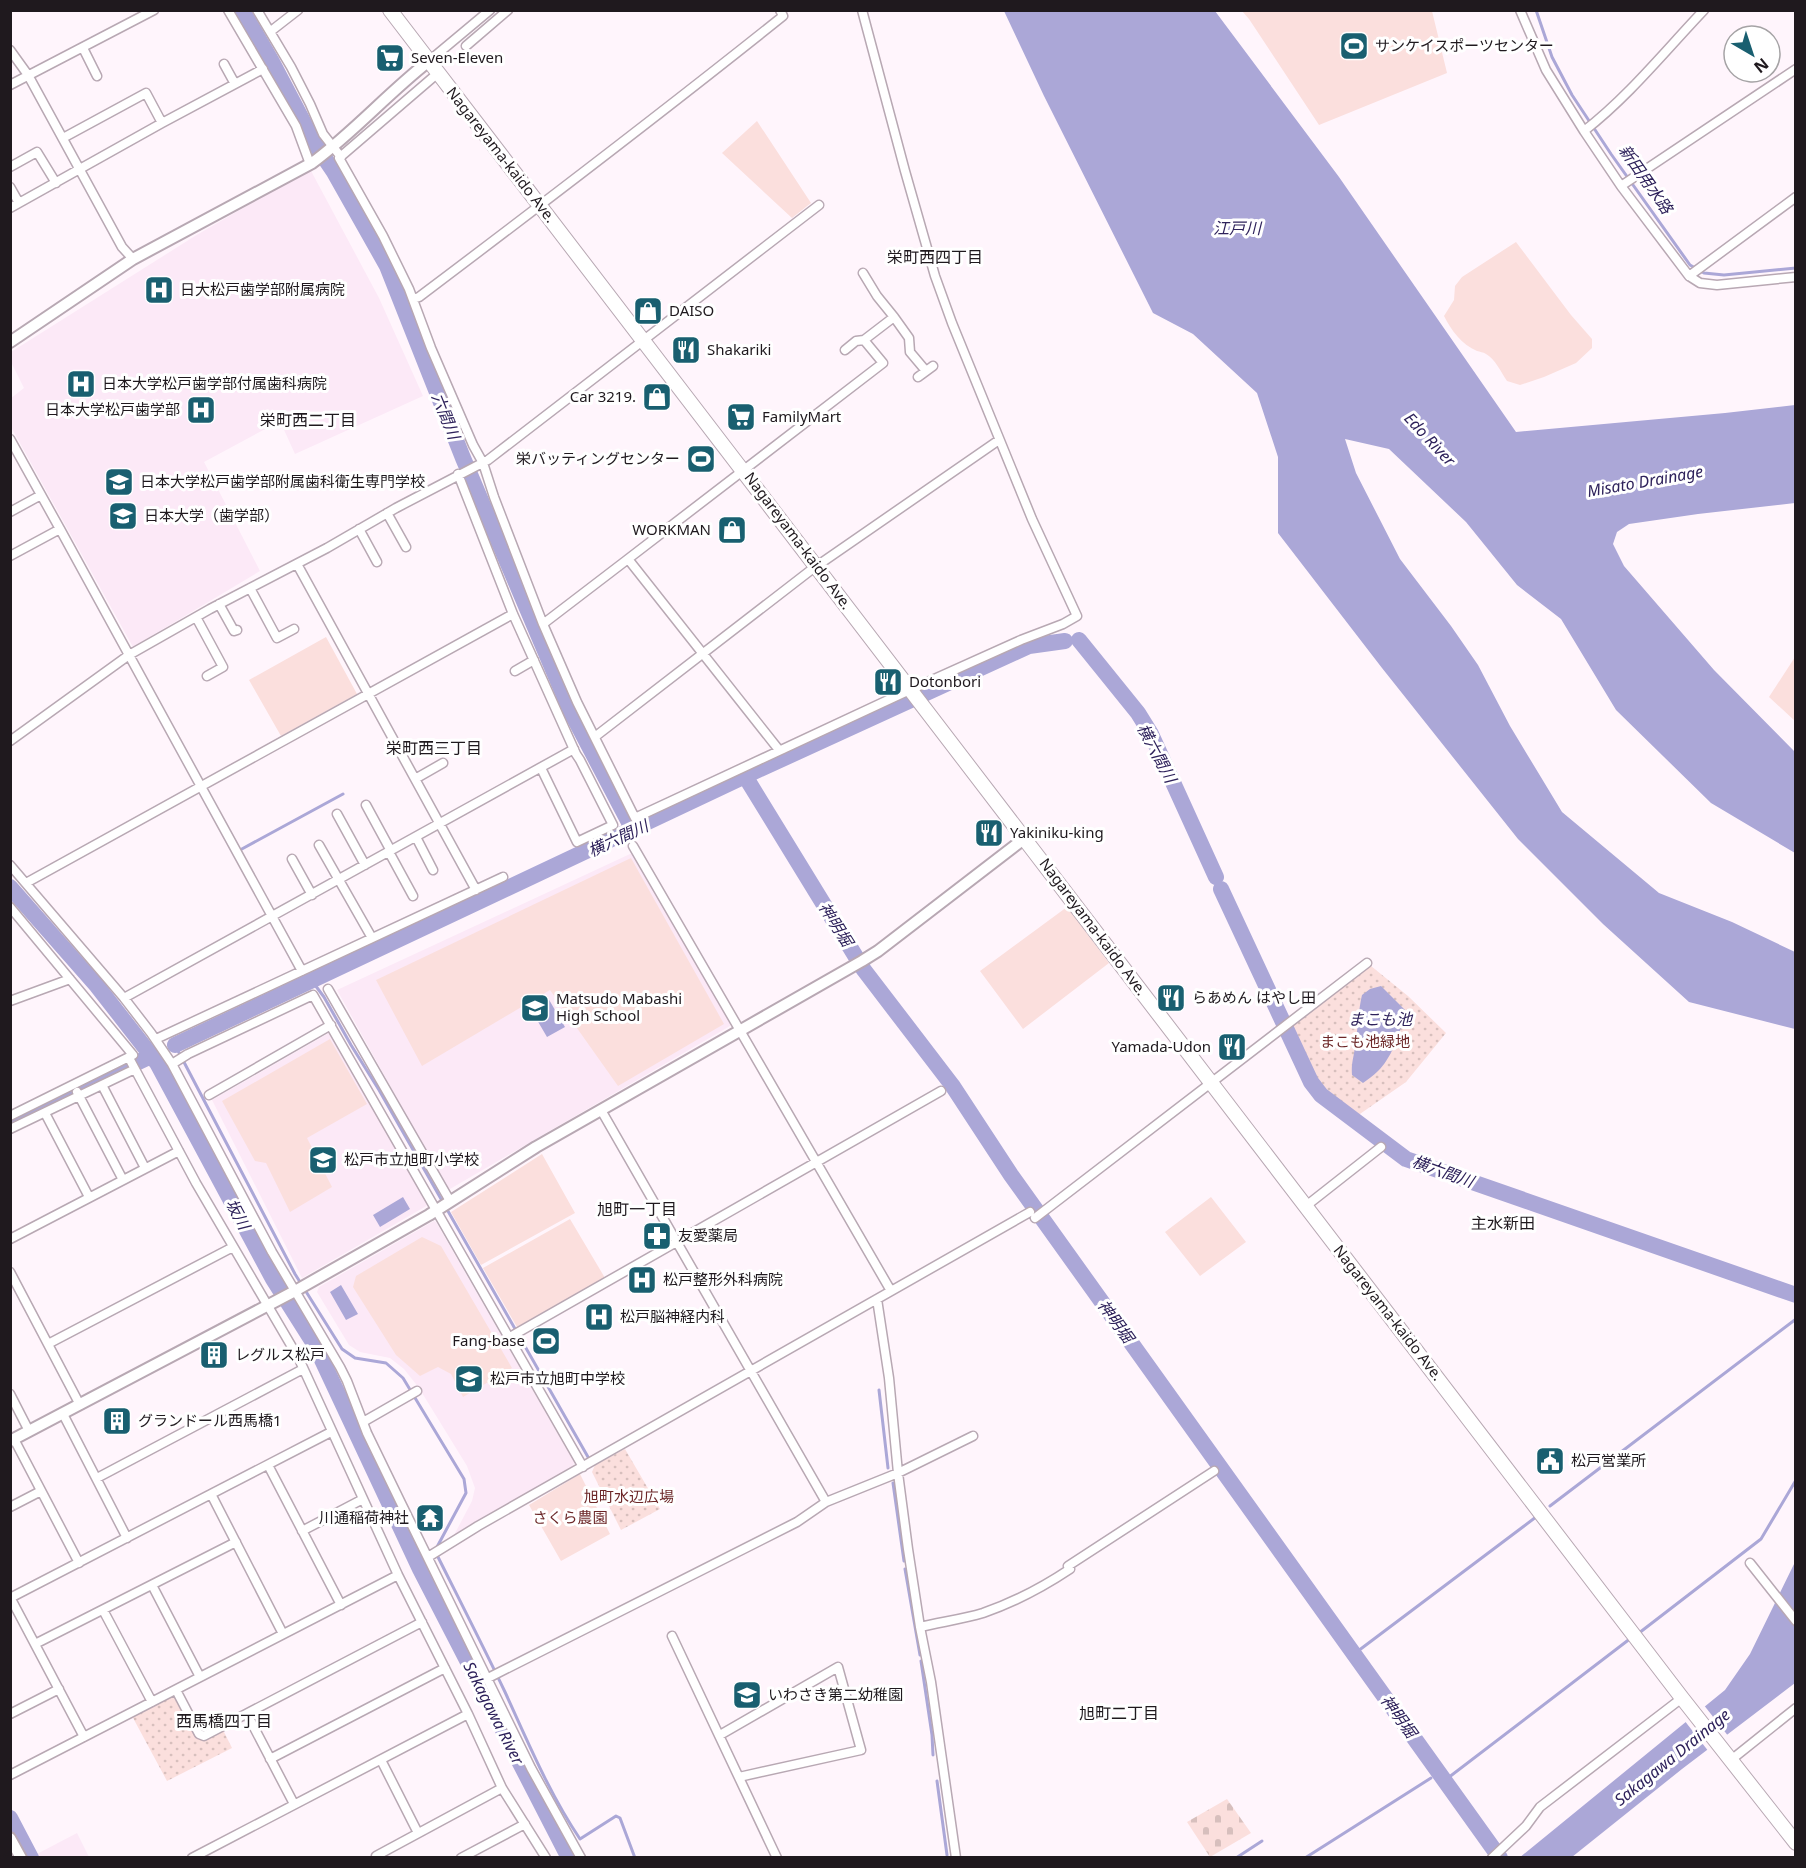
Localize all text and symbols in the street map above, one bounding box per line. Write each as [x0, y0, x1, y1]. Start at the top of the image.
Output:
north arrow [1722, 24, 1782, 84]
sports icon: サンケイスポーツセンター [1338, 30, 1370, 62]
place label: サンケイスポーツセンター [1375, 35, 1554, 55]
supermarket icon: Seven-Eleven [374, 42, 406, 74]
place label: Seven-Eleven [411, 47, 503, 67]
text: N [1749, 53, 1773, 78]
street label: Nagareyama-kaido Ave. [442, 82, 561, 226]
water label: 新田用水路 [1614, 140, 1679, 220]
water label: 江戸川 [1213, 217, 1263, 239]
district label: 栄町西四丁目 [887, 246, 983, 268]
hospital icon: 日大松戸歯学部附属病院 [143, 274, 175, 306]
place label: 日大松戸歯学部附属病院 [180, 279, 345, 299]
shop icon: DAISO [632, 295, 664, 327]
place label: DAISO [669, 300, 714, 320]
restaurant icon: Shakariki [670, 334, 702, 366]
place label: Shakariki [707, 339, 771, 359]
hospital icon: 日本大学松戸歯学部付属歯科病院 [65, 368, 97, 400]
place label: 日本大学松戸歯学部付属歯科病院 [102, 373, 327, 393]
shop icon: Car 3219. [641, 381, 673, 413]
place label: Car 3219. [570, 386, 636, 406]
water label: 六間川 [427, 390, 466, 444]
hospital icon: 日本大学松戸歯学部 [185, 394, 217, 426]
place label: 日本大学松戸歯学部 [45, 399, 180, 419]
supermarket icon: FamilyMart [725, 401, 757, 433]
place label: FamilyMart [762, 406, 842, 426]
water label: Edo River [1400, 407, 1461, 471]
district label: 栄町西二丁目 [260, 409, 356, 431]
sports icon: 栄バッティングセンター [685, 443, 717, 475]
place label: 栄バッティングセンター [516, 448, 680, 468]
water label: Misato Drainage [1585, 460, 1705, 502]
school or university icon: 日本大学松戸歯学部附属歯科衛生専門学校 [103, 466, 135, 498]
street label: Nagareyama-kaido Ave. [741, 468, 857, 613]
place label: 日本大学松戸歯学部附属歯科衛生専門学校 [140, 471, 425, 491]
school or university icon: 日本大学（歯学部） [107, 500, 139, 532]
place label: 日本大学（歯学部） [144, 505, 279, 525]
shop icon: WORKMAN [716, 514, 748, 546]
place label: WORKMAN [632, 519, 711, 539]
restaurant icon: Dotonbori [872, 666, 904, 698]
place label: Dotonbori [909, 671, 981, 691]
water label: 横六間川 [1132, 720, 1183, 788]
district label: 栄町西三丁目 [386, 737, 482, 759]
water label: 横六間川 [584, 814, 653, 861]
restaurant icon: Yakiniku-king [973, 817, 1005, 849]
place label: Yakiniku-king [1010, 822, 1104, 842]
street label: Nagareyama-kaido Ave. [1036, 854, 1152, 999]
water label: 神明堀 [814, 898, 860, 953]
restaurant icon: らあめん はやし田 [1155, 982, 1187, 1014]
place label: らあめん はやし田 [1192, 987, 1316, 1007]
place label: Matsudo Mabashi High School [556, 988, 682, 1025]
school or university icon: Matsudo Mabashi High School [519, 992, 551, 1024]
water label: まこも池 [1348, 1008, 1414, 1030]
restaurant icon: Yamada-Udon [1216, 1031, 1248, 1063]
park label: まこも池緑地 [1320, 1031, 1410, 1051]
place label: Yamada-Udon [1111, 1036, 1211, 1056]
school or university icon: 松戸市立旭町小学校 [307, 1144, 339, 1176]
place label: 松戸市立旭町小学校 [344, 1149, 479, 1169]
water label: 横六間川 [1409, 1150, 1479, 1193]
water label: 坂川 [221, 1195, 256, 1235]
district label: 旭町一丁目 [597, 1198, 677, 1220]
district label: 主水新田 [1471, 1212, 1535, 1234]
pharmacy icon: 友愛薬局 [641, 1220, 673, 1252]
place label: 友愛薬局 [678, 1225, 738, 1245]
street label: Nagareyama-kaido Ave. [1329, 1240, 1448, 1384]
hospital icon: 松戸整形外科病院 [626, 1264, 658, 1296]
place label: 松戸整形外科病院 [663, 1269, 783, 1289]
water label: 神明堀 [1093, 1295, 1141, 1349]
hospital icon: 松戸脳神経内科 [583, 1301, 615, 1333]
place label: 松戸脳神経内科 [620, 1306, 725, 1326]
sports icon: Fang-base [530, 1325, 562, 1357]
place label: Fang-base [452, 1330, 525, 1350]
building icon: レグルス松戸 [198, 1339, 230, 1371]
place label: レグルス松戸 [235, 1344, 325, 1364]
school or university icon: 松戸市立旭町中学校 [453, 1363, 485, 1395]
place label: 松戸市立旭町中学校 [490, 1368, 625, 1388]
building icon: グランドール西馬橋1 [101, 1405, 133, 1437]
place label: グランドール西馬橋1 [138, 1410, 282, 1430]
public building icon: 松戸営業所 [1534, 1445, 1566, 1477]
place label: 松戸営業所 [1571, 1450, 1646, 1470]
park label: 旭町水辺広場 [584, 1486, 674, 1506]
temple icon: 川通稲荷神社 [414, 1502, 446, 1534]
place label: 川通稲荷神社 [319, 1507, 409, 1527]
park label: さくら農園 [532, 1507, 608, 1527]
water label: Sakagawa River [459, 1658, 530, 1769]
school or university icon: いわさき第二幼稚園 [731, 1679, 763, 1711]
place label: いわさき第二幼稚園 [768, 1684, 903, 1704]
water label: 神明堀 [1376, 1690, 1424, 1744]
district label: 旭町二丁目 [1079, 1702, 1159, 1724]
water label: Sakagawa Drainage [1610, 1703, 1734, 1811]
district label: 西馬橋四丁目 [176, 1710, 272, 1732]

